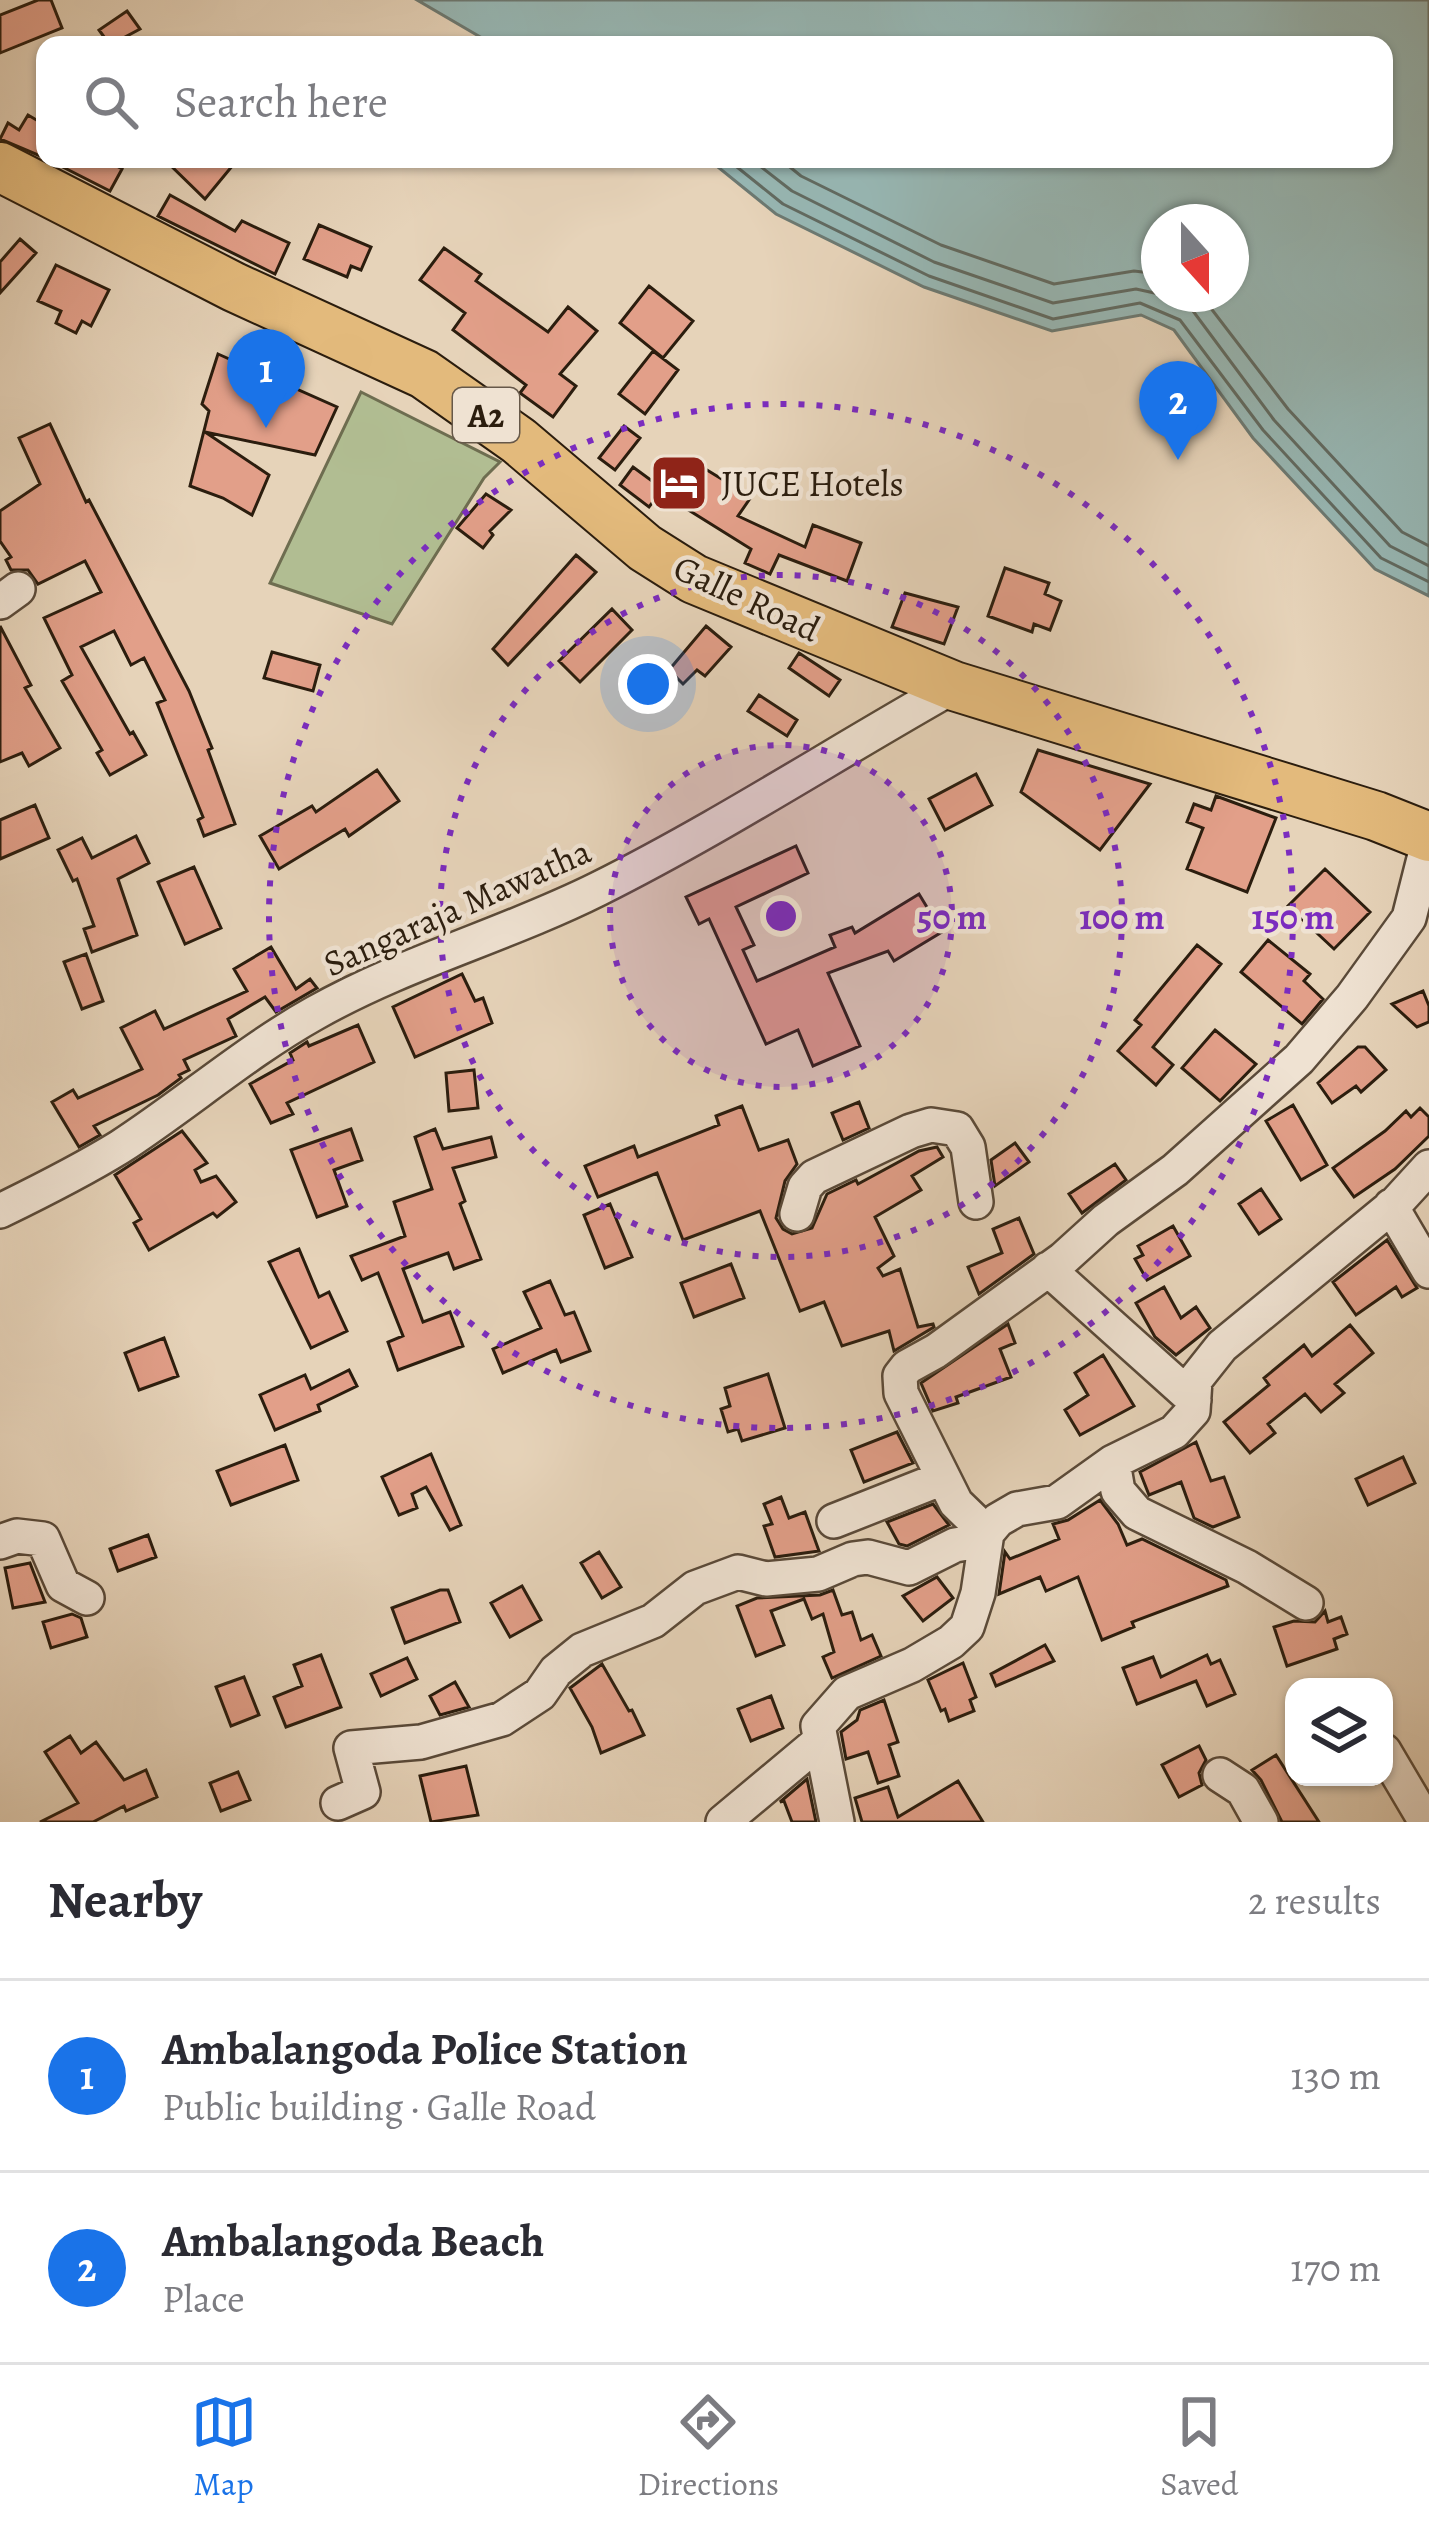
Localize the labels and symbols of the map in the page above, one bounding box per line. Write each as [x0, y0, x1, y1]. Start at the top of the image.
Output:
north arrow [1141, 204, 1249, 312]
pin: 1 [227, 329, 305, 428]
pin: 2 [1139, 361, 1217, 460]
road number: A2 [453, 388, 519, 442]
hotel icon: JUCE Hotels [648, 452, 710, 514]
place label: JUCE Hotels [721, 459, 904, 508]
street label: Galle Road [666, 543, 829, 653]
your location [618, 654, 678, 714]
street label: Sangaraja Mawatha [315, 826, 599, 988]
text: 50 m [917, 892, 987, 941]
text: 100 m [1079, 892, 1165, 941]
text: 150 m [1252, 892, 1334, 941]
centre of rings [760, 895, 802, 937]

